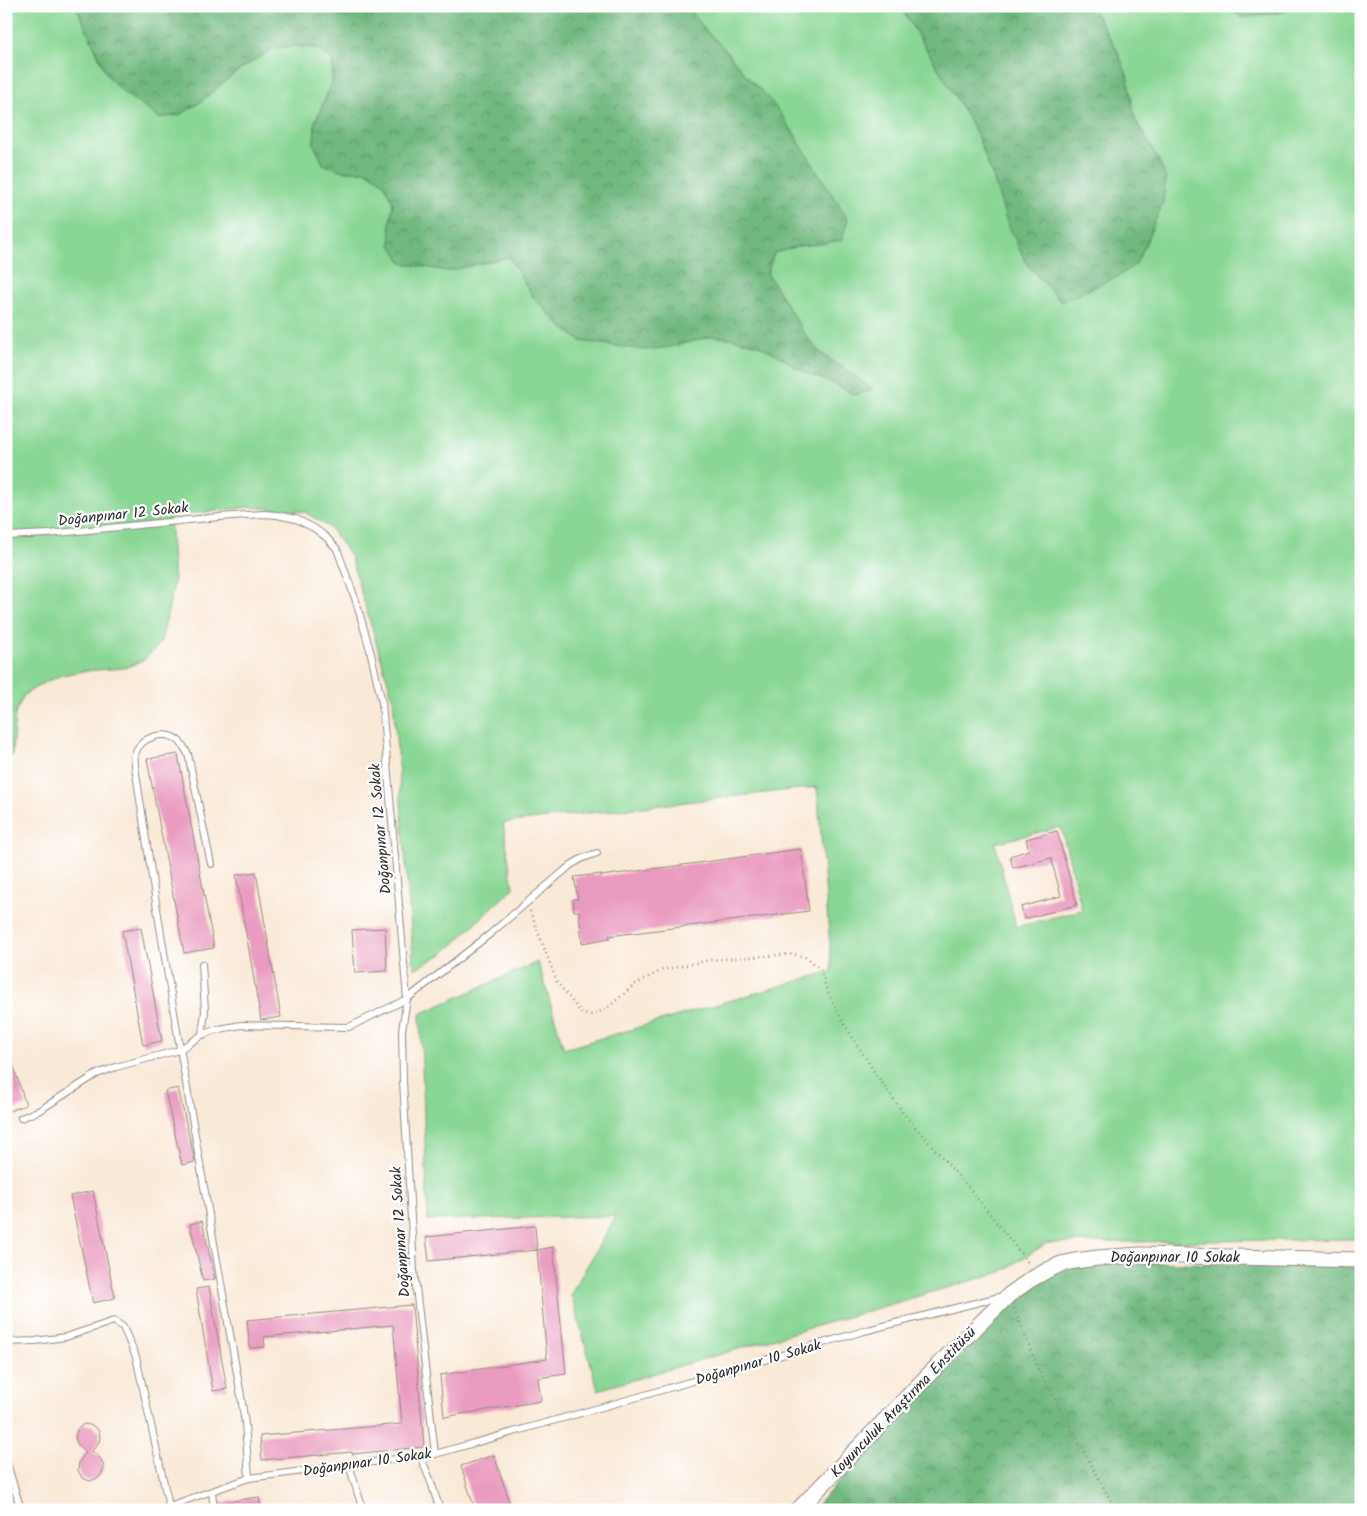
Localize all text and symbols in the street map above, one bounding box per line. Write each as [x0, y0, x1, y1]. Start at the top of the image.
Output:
street label: Doğanpınar 12 Sokak [57, 496, 190, 534]
street label: Doğanpınar 12 Sokak [363, 762, 399, 895]
street label: Doğanpınar 12 Sokak [384, 1165, 418, 1298]
street label: Doğanpınar 10 Sokak [1110, 1246, 1241, 1270]
street label: Koyunculuk Araştırma Enstitüsü [825, 1322, 983, 1484]
street label: Doğanpınar 10 Sokak [693, 1333, 825, 1392]
street label: Doğanpınar 10 Sokak [301, 1442, 434, 1484]

